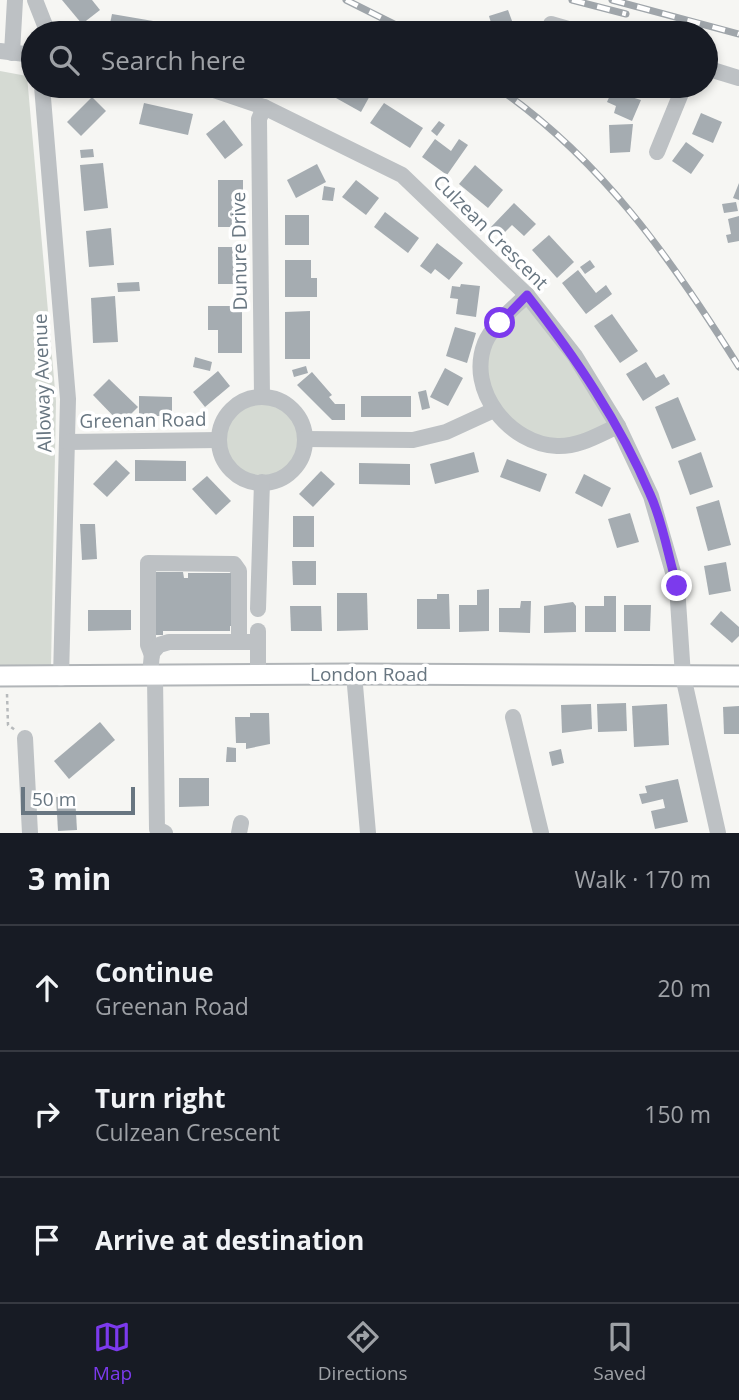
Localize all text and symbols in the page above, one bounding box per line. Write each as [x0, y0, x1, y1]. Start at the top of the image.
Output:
search box [21, 21, 718, 98]
icon: search [45, 41, 83, 79]
text: Search here [101, 42, 246, 78]
street label: Culzean Crescent [428, 169, 554, 295]
street label: Dunure Drive [225, 191, 253, 311]
route start [484, 307, 515, 338]
street label: Alloway Avenue [27, 313, 57, 453]
street label: Greenan Road [79, 406, 207, 434]
route end [661, 570, 692, 601]
street label: London Road [310, 661, 428, 687]
scale bar [21, 784, 135, 816]
text: 50 m [32, 786, 76, 812]
text: 3 min [28, 858, 111, 899]
text: Walk · 170 m [574, 863, 711, 895]
text: Continue [95, 954, 214, 990]
icon: ahead [28, 969, 66, 1007]
text: 20 m [657, 972, 711, 1004]
text: Greenan Road [95, 990, 249, 1022]
text: Turn right [95, 1080, 226, 1116]
icon: right [28, 1095, 66, 1133]
text: 150 m [644, 1098, 711, 1130]
text: Culzean Crescent [95, 1116, 280, 1148]
icon: arrive [28, 1221, 66, 1259]
text: Arrive at destination [95, 1222, 364, 1258]
tab: Map [93, 1318, 132, 1386]
tab: Directions [318, 1318, 408, 1386]
tab: Saved [593, 1318, 646, 1386]

